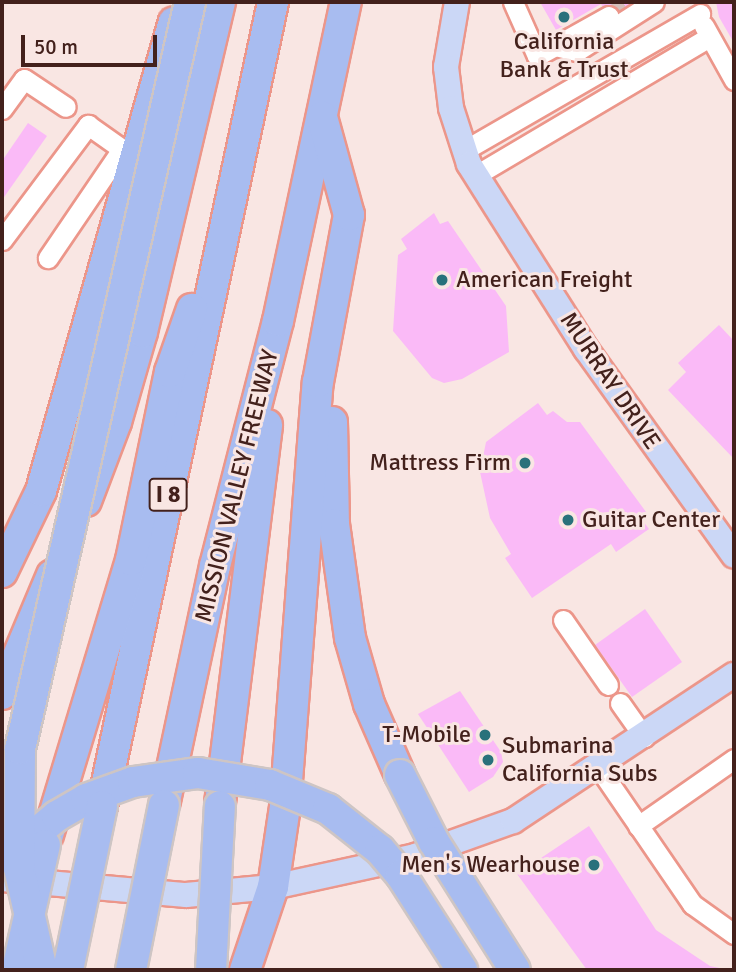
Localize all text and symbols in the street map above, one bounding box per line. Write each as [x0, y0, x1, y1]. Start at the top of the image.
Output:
marker: California Bank & Trust [556, 9, 572, 25]
scale bar [24, 21, 161, 65]
place label: California Bank & Trust [500, 28, 628, 84]
text: 50 m [34, 34, 78, 60]
place label: American Freight [456, 266, 632, 294]
marker: American Freight [434, 272, 450, 288]
street label: MURRAY DRIVE [554, 307, 666, 455]
street label: MISSION VALLEY FREEWAY [189, 347, 285, 625]
place label: Mattress Firm [369, 449, 511, 477]
marker: Mattress Firm [517, 455, 533, 471]
road number: I 8 [147, 475, 189, 514]
place label: Guitar Center [582, 506, 720, 534]
marker: Guitar Center [560, 512, 576, 528]
place label: T-Mobile [382, 721, 471, 749]
marker: T-Mobile [477, 727, 493, 743]
place label: Submarina California Subs [502, 732, 658, 788]
marker: Submarina California Subs [480, 752, 496, 768]
place label: Men's Wearhouse [401, 851, 580, 879]
marker: Men's Wearhouse [586, 857, 602, 873]

